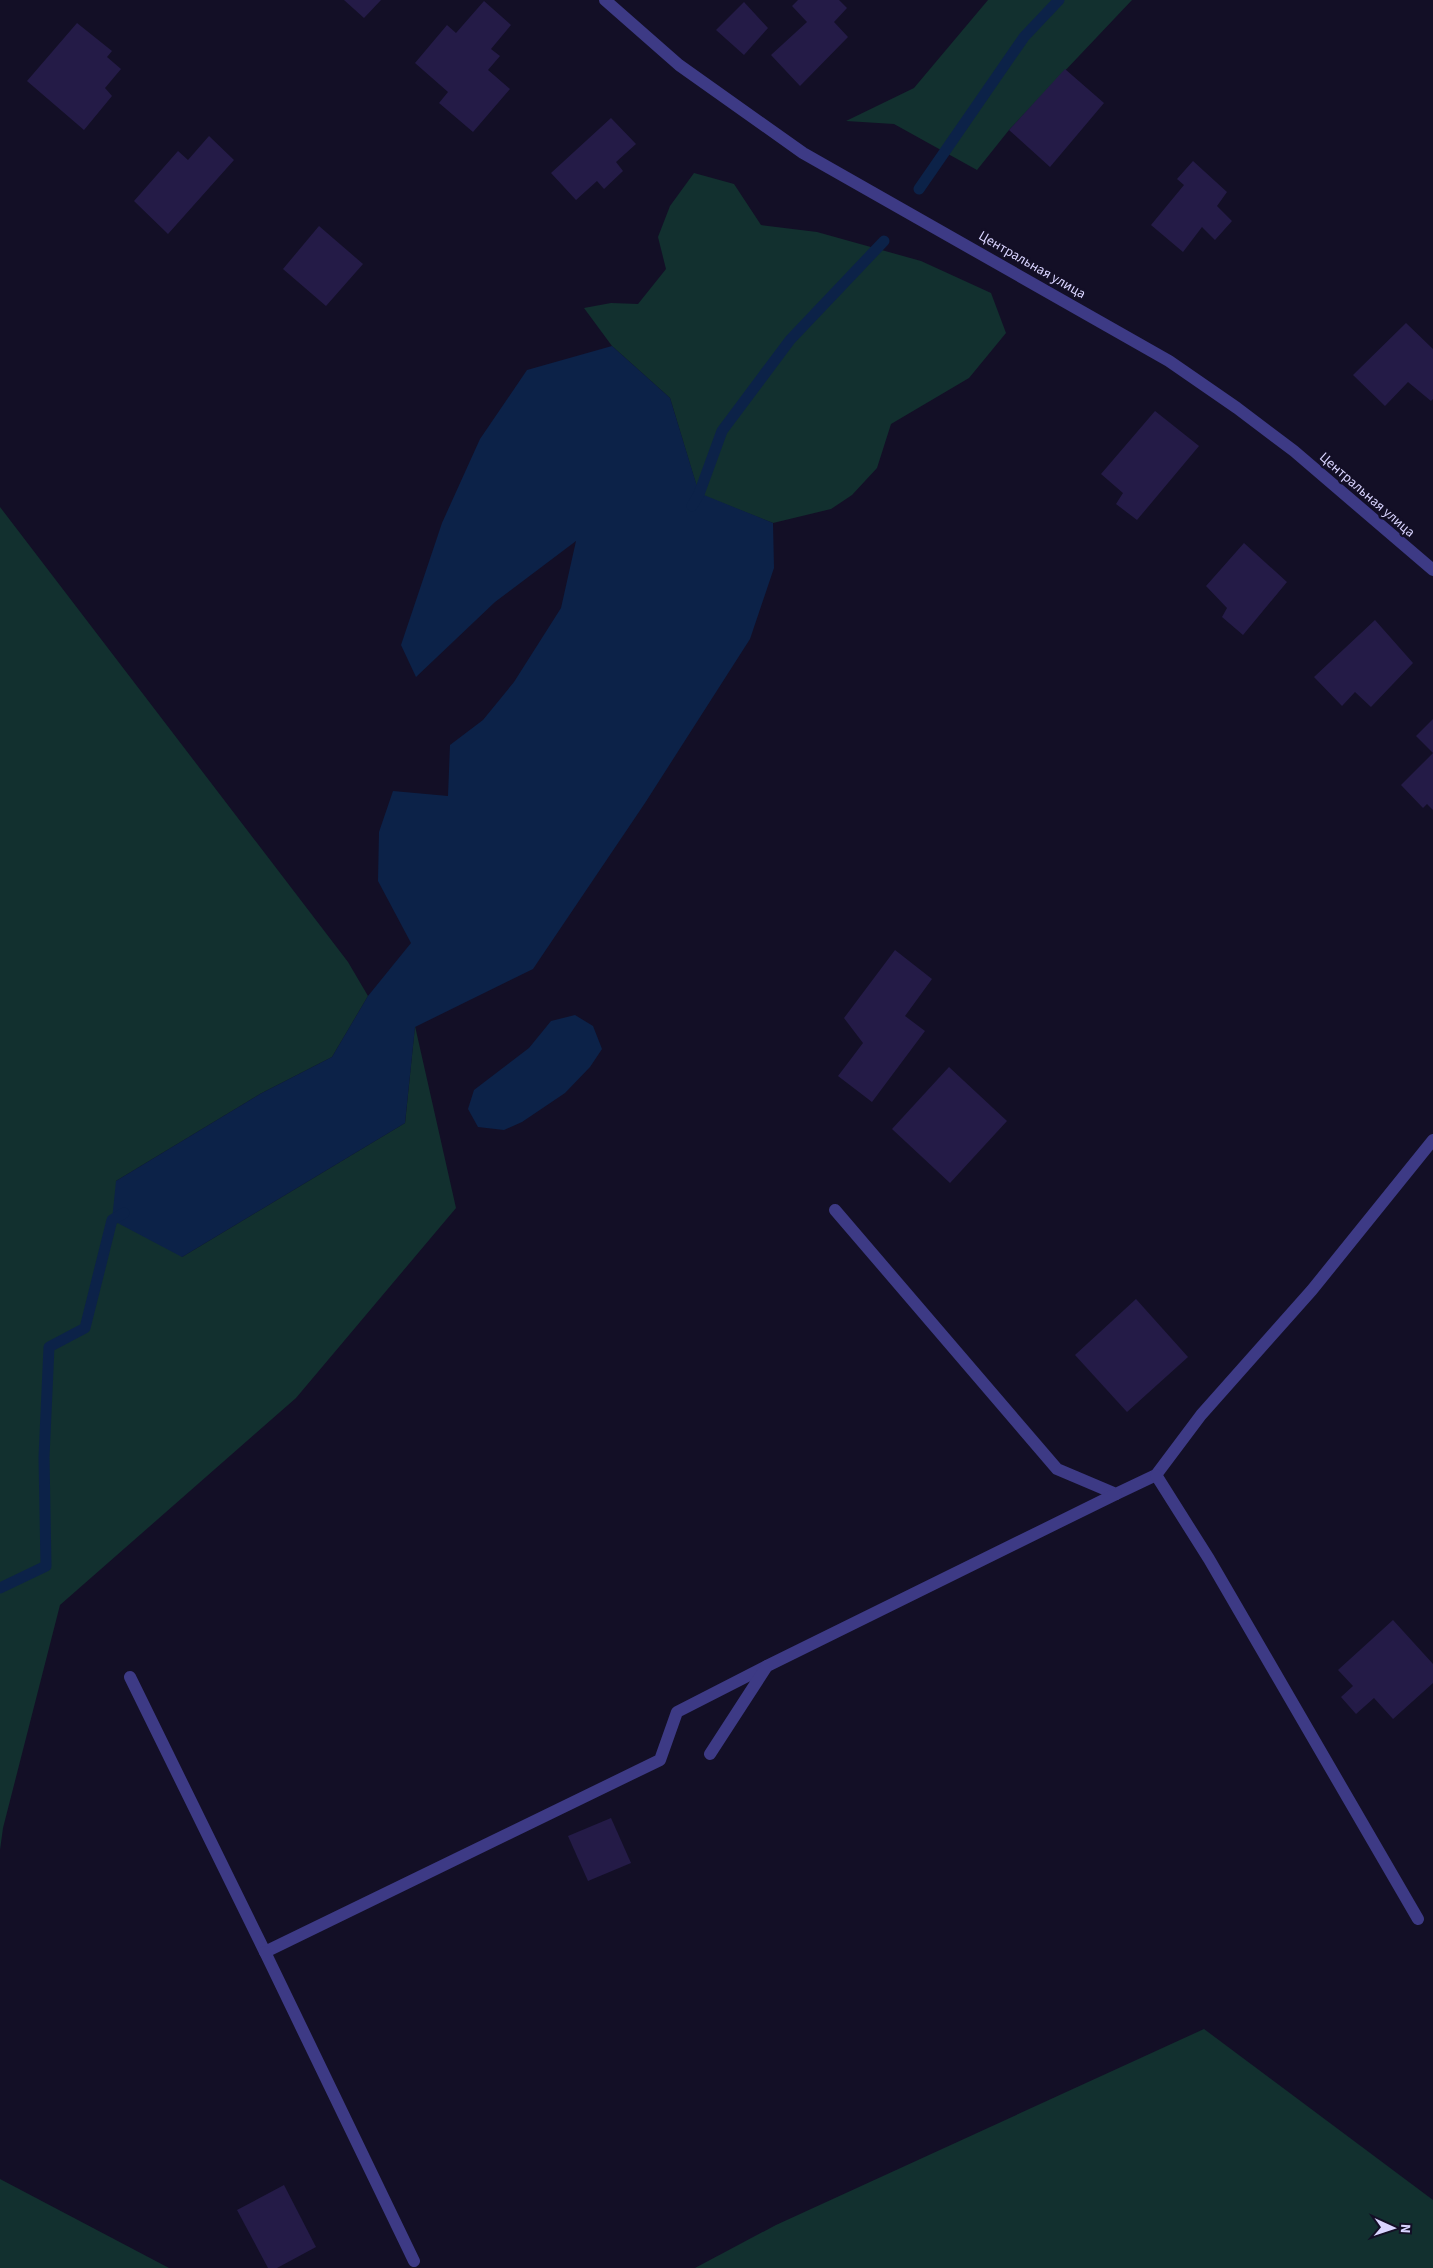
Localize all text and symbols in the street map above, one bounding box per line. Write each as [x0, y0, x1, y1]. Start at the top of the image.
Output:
street label: Центральная улица [975, 226, 1089, 304]
street label: Центральная улица [1315, 448, 1419, 542]
north arrow [1368, 2203, 1418, 2253]
text: N [1395, 2223, 1415, 2234]

